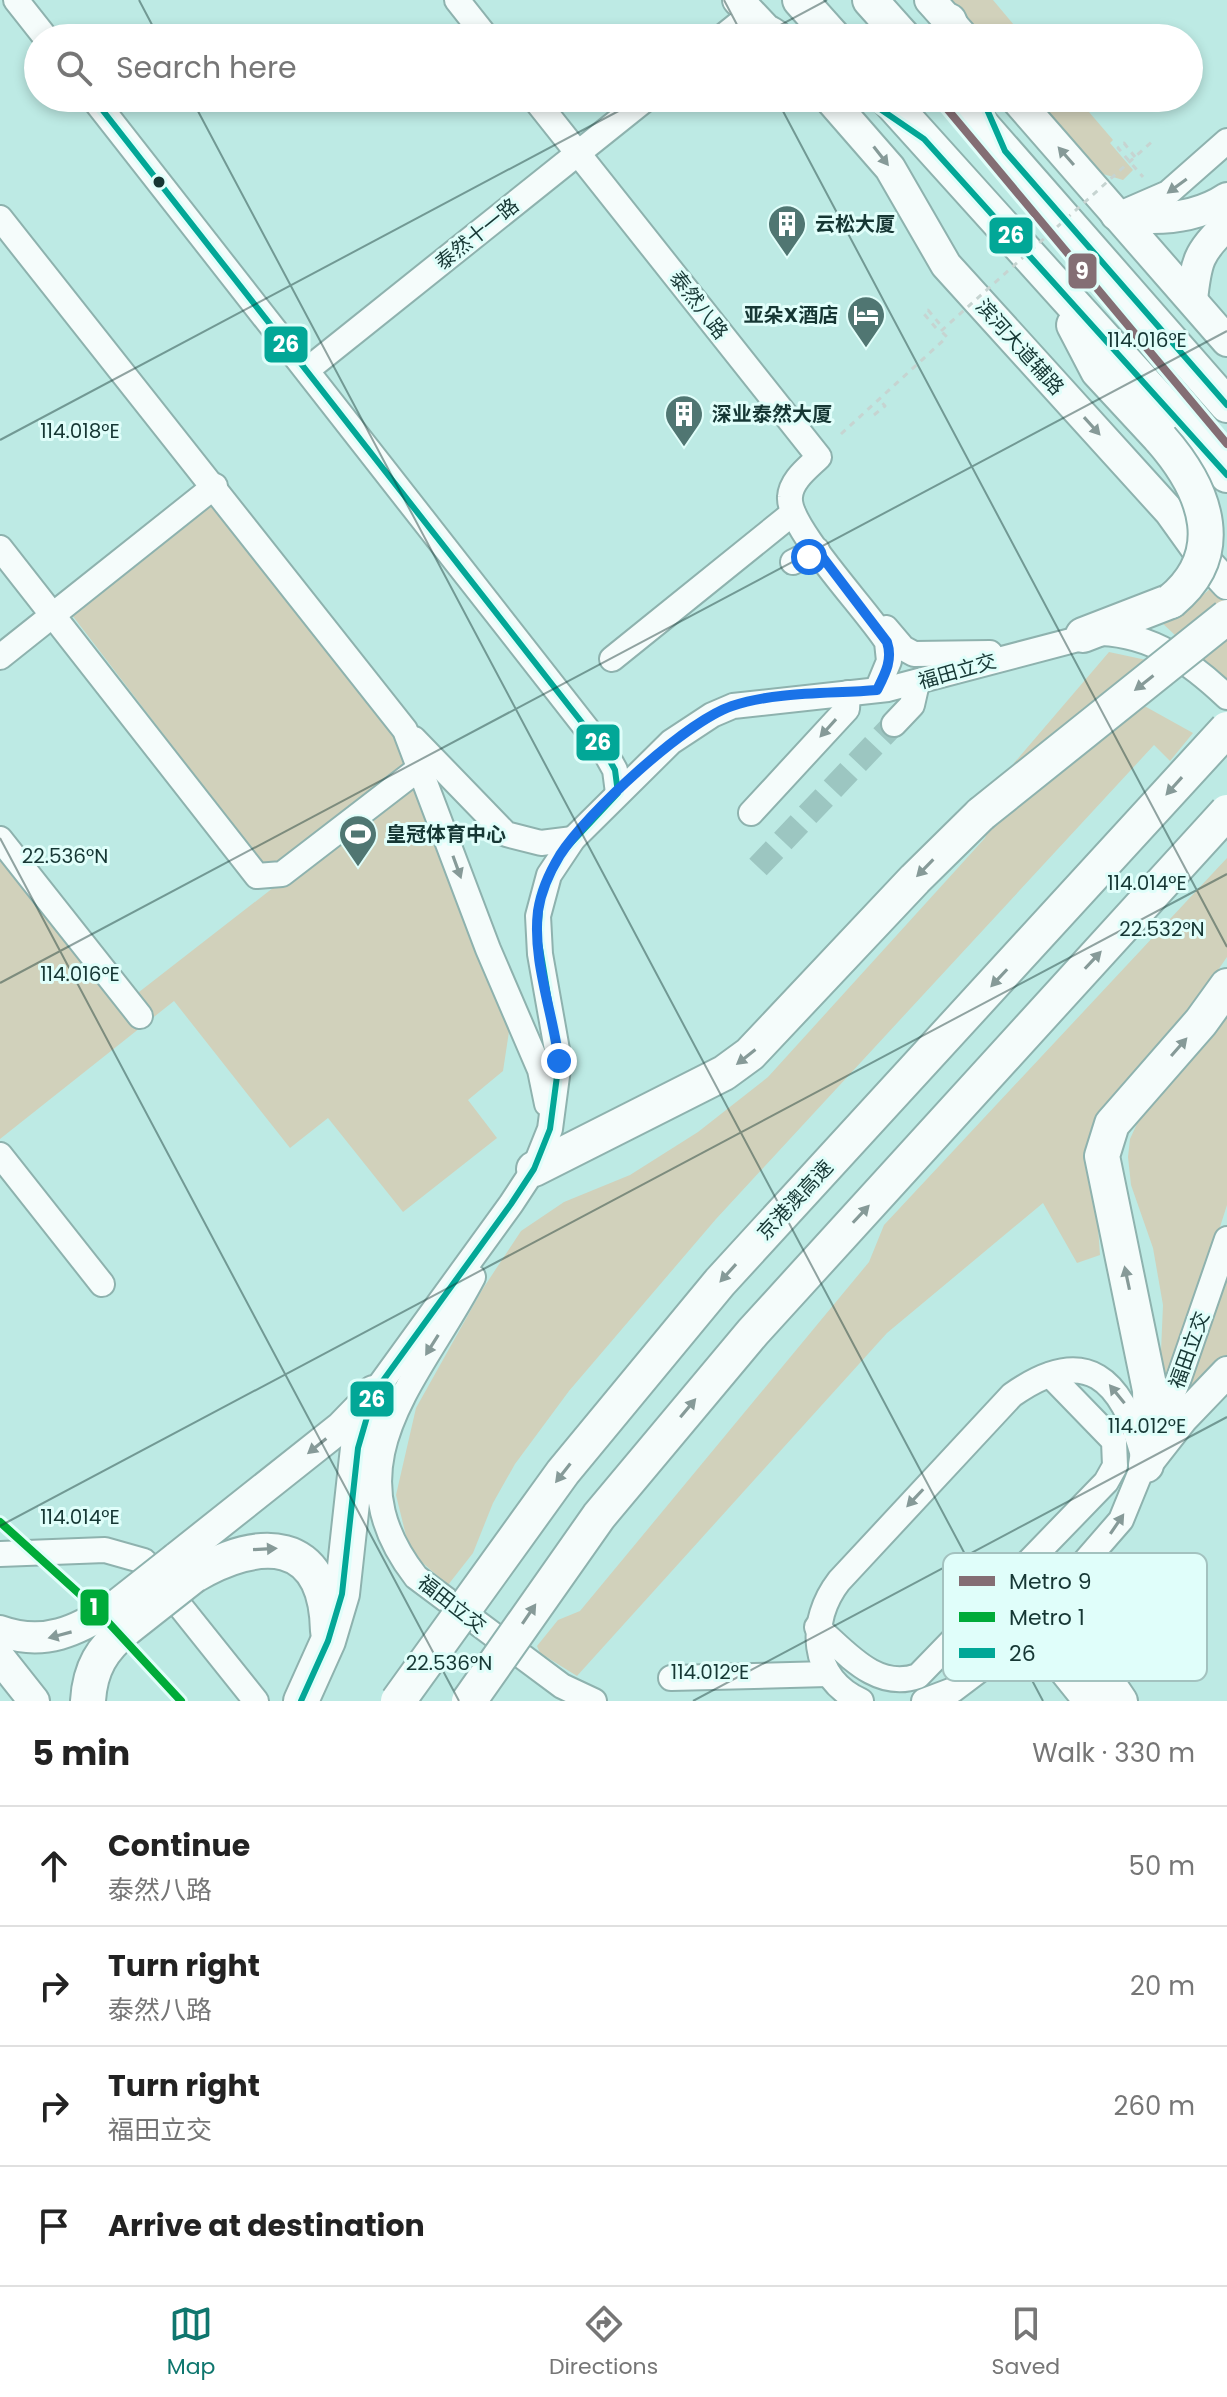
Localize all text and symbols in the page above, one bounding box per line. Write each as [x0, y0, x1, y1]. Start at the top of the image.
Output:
search box [24, 24, 1203, 112]
icon: search [52, 46, 96, 90]
text: Search here [116, 46, 297, 89]
one-way arrow [872, 146, 888, 166]
one-way arrow [1058, 147, 1075, 167]
unlabelled marker [151, 174, 167, 190]
one-way arrow [1166, 178, 1187, 193]
street label: 泰然十一路 [429, 192, 525, 276]
building icon: 云松大厦 [766, 203, 808, 258]
place label: 云松大厦 [815, 210, 895, 238]
line badge: 26 [988, 216, 1034, 255]
text: 26 [998, 220, 1024, 251]
line badge: 9 [1067, 252, 1098, 290]
text: 9 [1075, 256, 1089, 287]
street label: 泰然八路 [663, 265, 735, 345]
street label: 滨河大道辅路 [969, 293, 1071, 401]
hotel icon: 亚朵X酒店 [845, 294, 887, 349]
place label: 亚朵X酒店 [744, 301, 838, 329]
line badge: 26 [263, 325, 309, 364]
text: 114.016°E [1107, 326, 1187, 354]
text: 26 [273, 329, 299, 360]
building icon: 深业泰然大厦 [663, 393, 705, 448]
place label: 深业泰然大厦 [712, 400, 832, 428]
one-way arrow [1082, 416, 1100, 435]
text: 114.018°E [40, 417, 120, 445]
route start [791, 539, 827, 575]
street label: 福田立交 [915, 647, 999, 695]
one-way arrow [1134, 674, 1154, 690]
one-way arrow [820, 719, 838, 738]
line badge: 26 [575, 723, 621, 762]
text: 26 [585, 727, 611, 758]
one-way arrow [1166, 777, 1184, 796]
sports icon: 皇冠体育中心 [337, 813, 379, 868]
place label: 皇冠体育中心 [386, 820, 506, 848]
text: 22.536°N [22, 842, 108, 870]
one-way arrow [451, 855, 464, 879]
one-way arrow [916, 858, 935, 877]
text: 114.014°E [1107, 869, 1187, 897]
text: 22.532°N [1119, 915, 1205, 943]
one-way arrow [1084, 951, 1102, 970]
text: 114.016°E [40, 960, 120, 988]
one-way arrow [990, 968, 1008, 987]
one-way arrow [1170, 1038, 1187, 1058]
route end [541, 1043, 577, 1079]
one-way arrow [736, 1048, 756, 1064]
street label: 京港澳高速 [751, 1154, 839, 1246]
one-way arrow [851, 1205, 869, 1224]
one-way arrow [720, 1263, 738, 1282]
one-way arrow [1120, 1266, 1133, 1291]
street label: 福田立交 [1162, 1308, 1216, 1392]
one-way arrow [425, 1334, 439, 1356]
line badge: 26 [349, 1380, 395, 1418]
text: 26 [359, 1384, 385, 1415]
one-way arrow [1109, 1384, 1126, 1404]
one-way arrow [679, 1398, 696, 1418]
text: 114.012°E [1108, 1412, 1186, 1440]
one-way arrow [307, 1438, 327, 1454]
one-way arrow [555, 1463, 571, 1483]
one-way arrow [907, 1488, 925, 1507]
text: 114.014°E [40, 1503, 120, 1531]
one-way arrow [1109, 1513, 1124, 1534]
one-way arrow [253, 1543, 278, 1556]
legend [943, 1553, 1207, 1681]
text: Metro 9 [1009, 1566, 1092, 1597]
street label: 福田立交 [412, 1568, 492, 1640]
line badge: 1 [79, 1588, 110, 1627]
text: 1 [90, 1592, 98, 1623]
text: Metro 1 [1009, 1602, 1085, 1633]
one-way arrow [521, 1603, 536, 1624]
one-way arrow [47, 1629, 72, 1641]
text: 26 [1009, 1638, 1036, 1669]
text: 22.536°N [406, 1649, 492, 1677]
text: 114.012°E [671, 1658, 749, 1686]
text: 5 min [32, 1729, 130, 1777]
text: Walk · 330 m [1032, 1735, 1195, 1771]
text: Continue [108, 1824, 250, 1867]
icon: ahead [32, 1844, 76, 1888]
text: 50 m [1129, 1848, 1195, 1884]
text: 泰然八路 [108, 1872, 212, 1908]
text: Turn right [108, 1944, 260, 1987]
icon: right [32, 1964, 76, 2008]
text: 20 m [1130, 1968, 1195, 2004]
text: 泰然八路 [108, 1992, 212, 2028]
text: Turn right [108, 2064, 260, 2107]
icon: right [32, 2084, 76, 2128]
text: 260 m [1113, 2088, 1195, 2124]
text: 福田立交 [108, 2112, 212, 2148]
icon: arrive [32, 2204, 76, 2248]
text: Arrive at destination [108, 2204, 425, 2247]
tab: Map [167, 2302, 215, 2383]
tab: Directions [549, 2302, 658, 2383]
tab: Saved [992, 2302, 1060, 2383]

